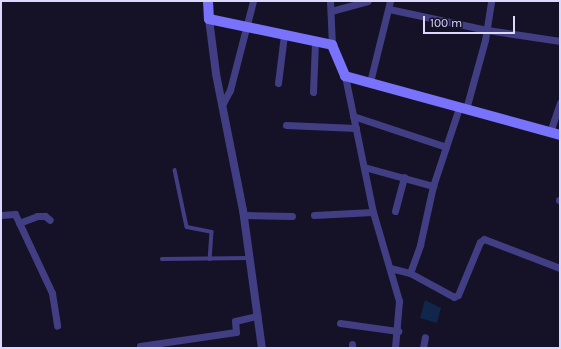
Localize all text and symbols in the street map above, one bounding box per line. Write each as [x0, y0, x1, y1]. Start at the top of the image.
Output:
scale bar [425, 8, 517, 34]
text: 100 m [430, 16, 462, 30]

